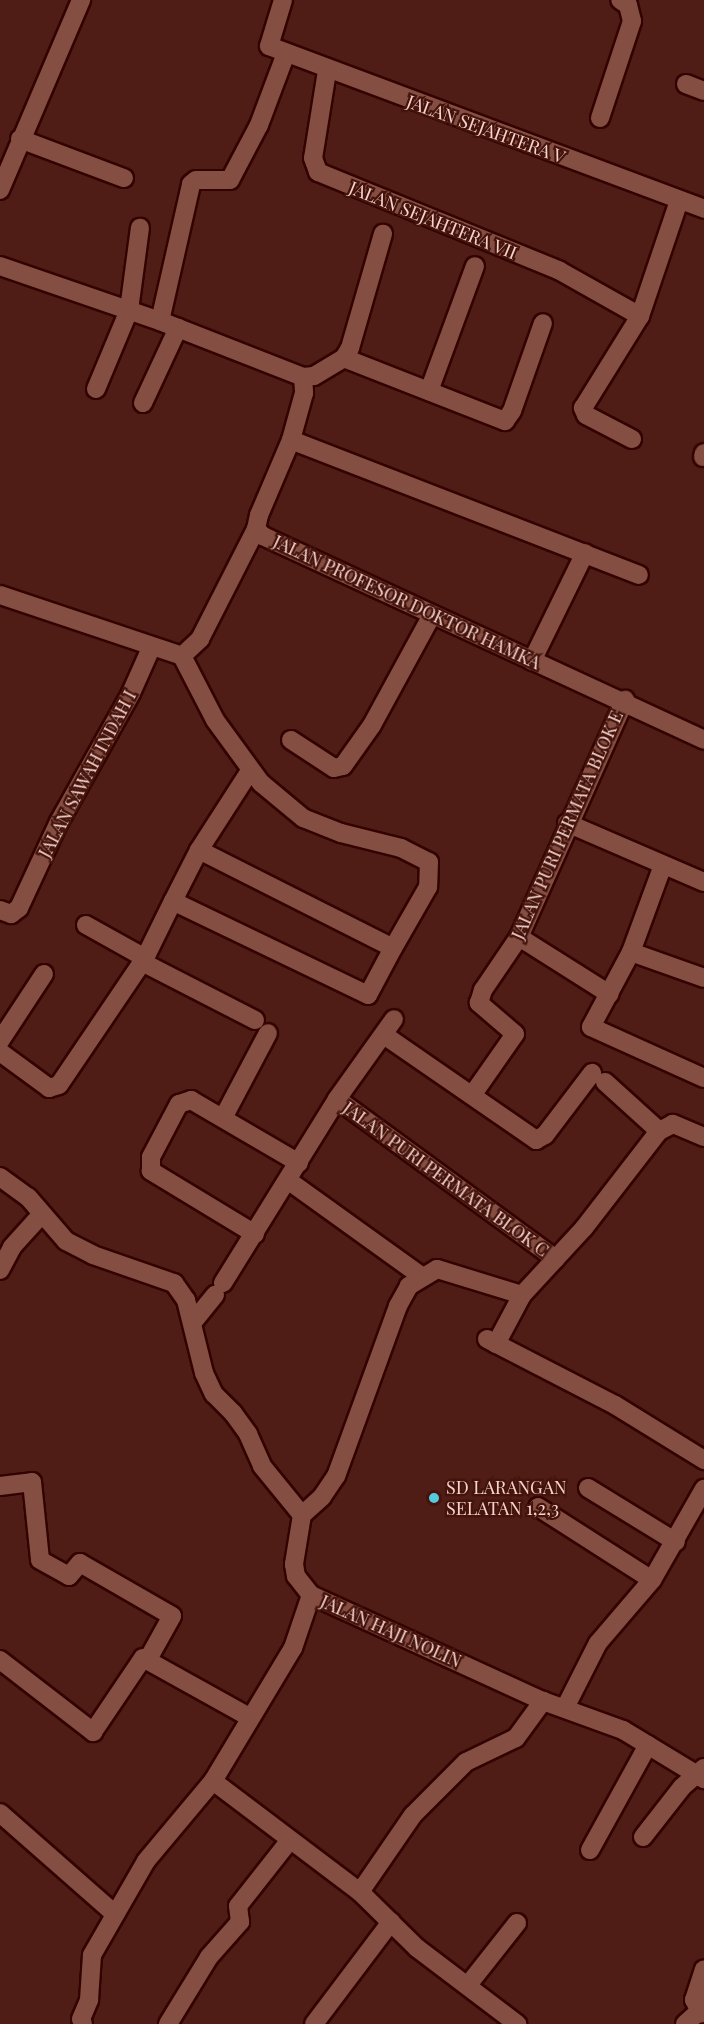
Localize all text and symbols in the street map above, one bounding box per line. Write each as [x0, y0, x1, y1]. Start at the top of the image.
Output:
street label: JALAN SEJAHTERA V [404, 90, 568, 168]
street label: JALAN SEJAHTERA VII [346, 176, 520, 264]
street label: JALAN PROFESOR DOKTOR HAMKA [270, 530, 544, 674]
street label: JALAN SAWAH INDAH I [34, 687, 140, 861]
street label: JALAN PURI PERMATA BLOK E [507, 707, 627, 943]
street label: JALAN PURI PERMATA BLOK C [339, 1097, 553, 1261]
place label: SD LARANGAN SELATAN 1,2,3 [446, 1477, 566, 1520]
marker: SD LARANGAN SELATAN 1,2,3 [427, 1491, 441, 1505]
street label: JALAN HAJI NOLIN [317, 1590, 465, 1672]

